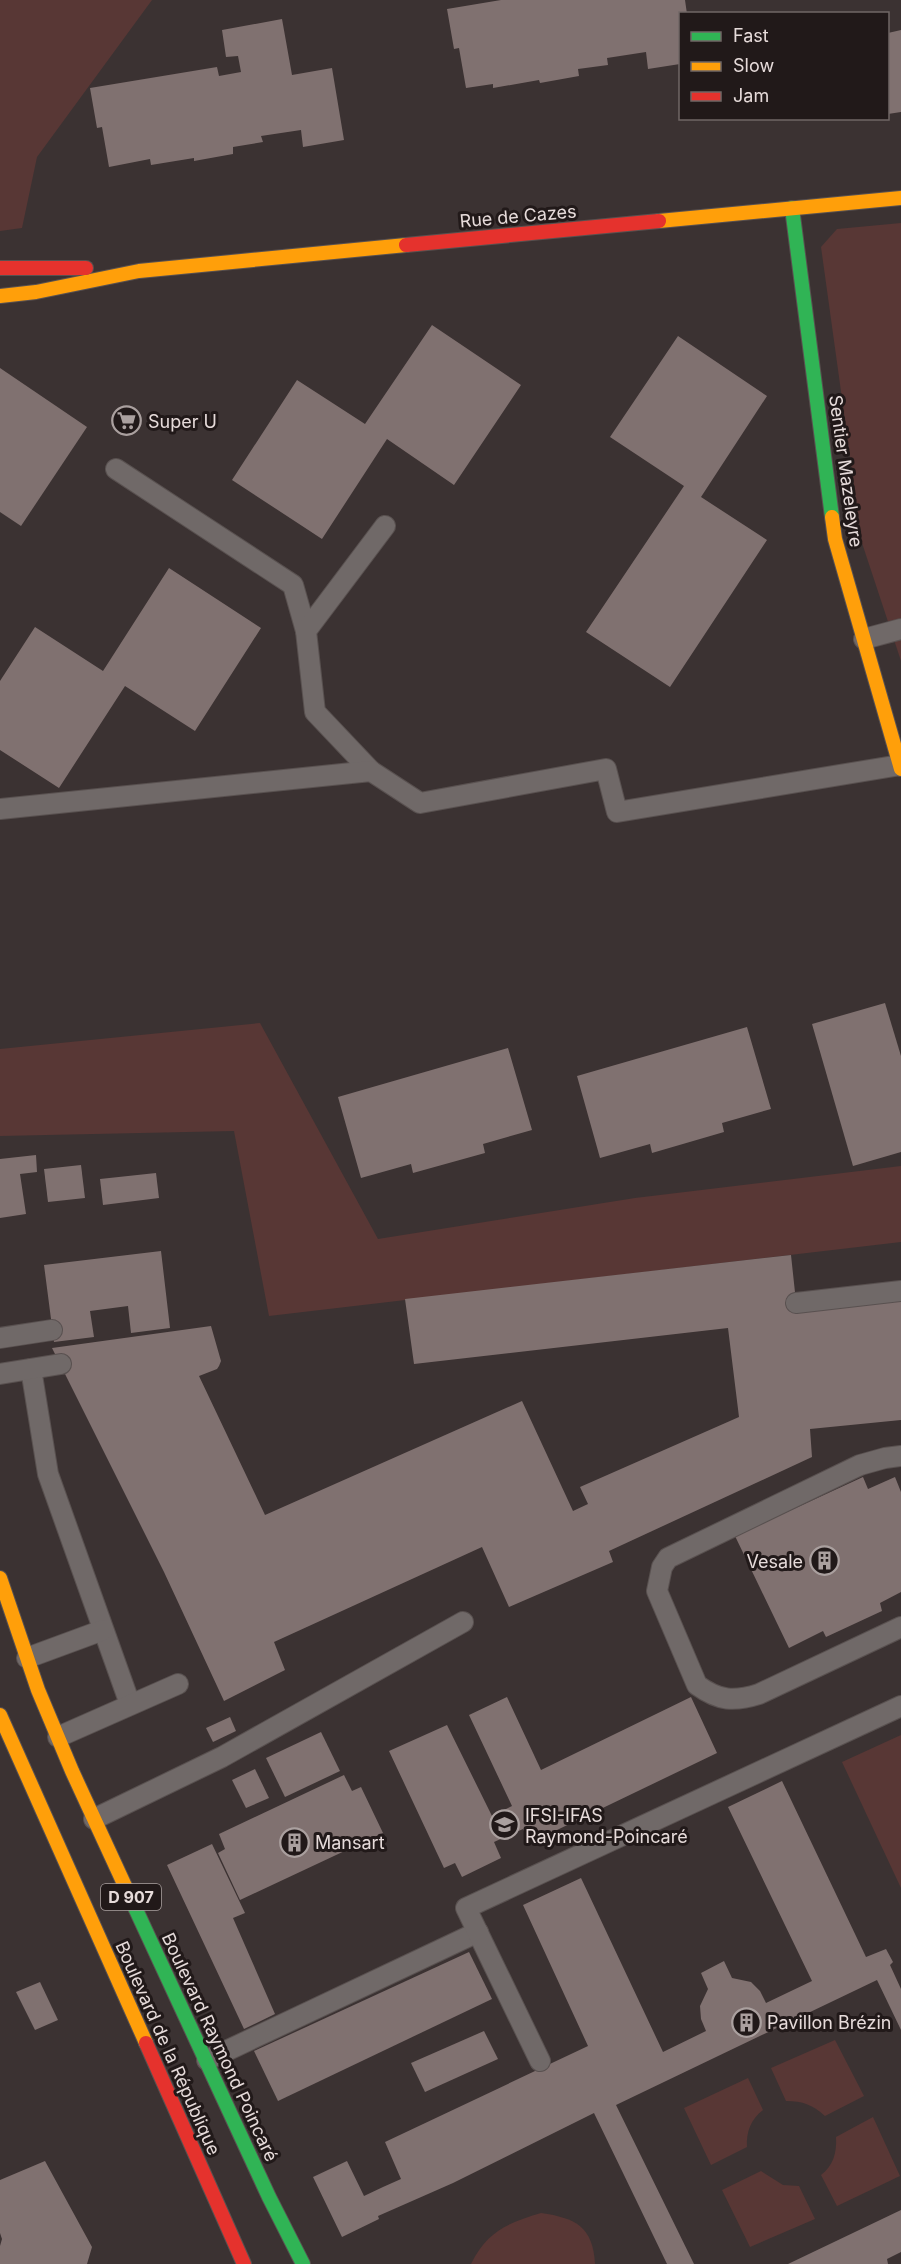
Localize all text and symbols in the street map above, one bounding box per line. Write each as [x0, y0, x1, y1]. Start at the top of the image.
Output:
legend [679, 12, 889, 120]
text: Fast [733, 25, 769, 46]
text: Slow [733, 55, 774, 76]
text: Jam [733, 85, 769, 106]
street label: Rue de Cazes [459, 200, 577, 232]
street label: Sentier Mazeleyre [825, 394, 867, 548]
supermarket icon: Super U [111, 405, 143, 437]
place label: Super U [148, 411, 217, 432]
building icon: Vesale [808, 1545, 840, 1577]
place label: Vesale [747, 1551, 803, 1572]
place label: IFSI-IFAS Raymond-Poincaré [525, 1805, 688, 1847]
school or university icon: IFSI-IFAS Raymond-Poincaré [488, 1809, 520, 1841]
building icon: Mansart [278, 1826, 310, 1858]
place label: Mansart [315, 1832, 385, 1853]
road number: D 907 [101, 1884, 161, 1910]
street label: Boulevard Raymond Poincaré [158, 1929, 282, 2165]
street label: Boulevard de la République [111, 1938, 225, 2158]
building icon: Pavillon Brézin [730, 2006, 762, 2038]
place label: Pavillon Brézin [767, 2012, 891, 2033]

